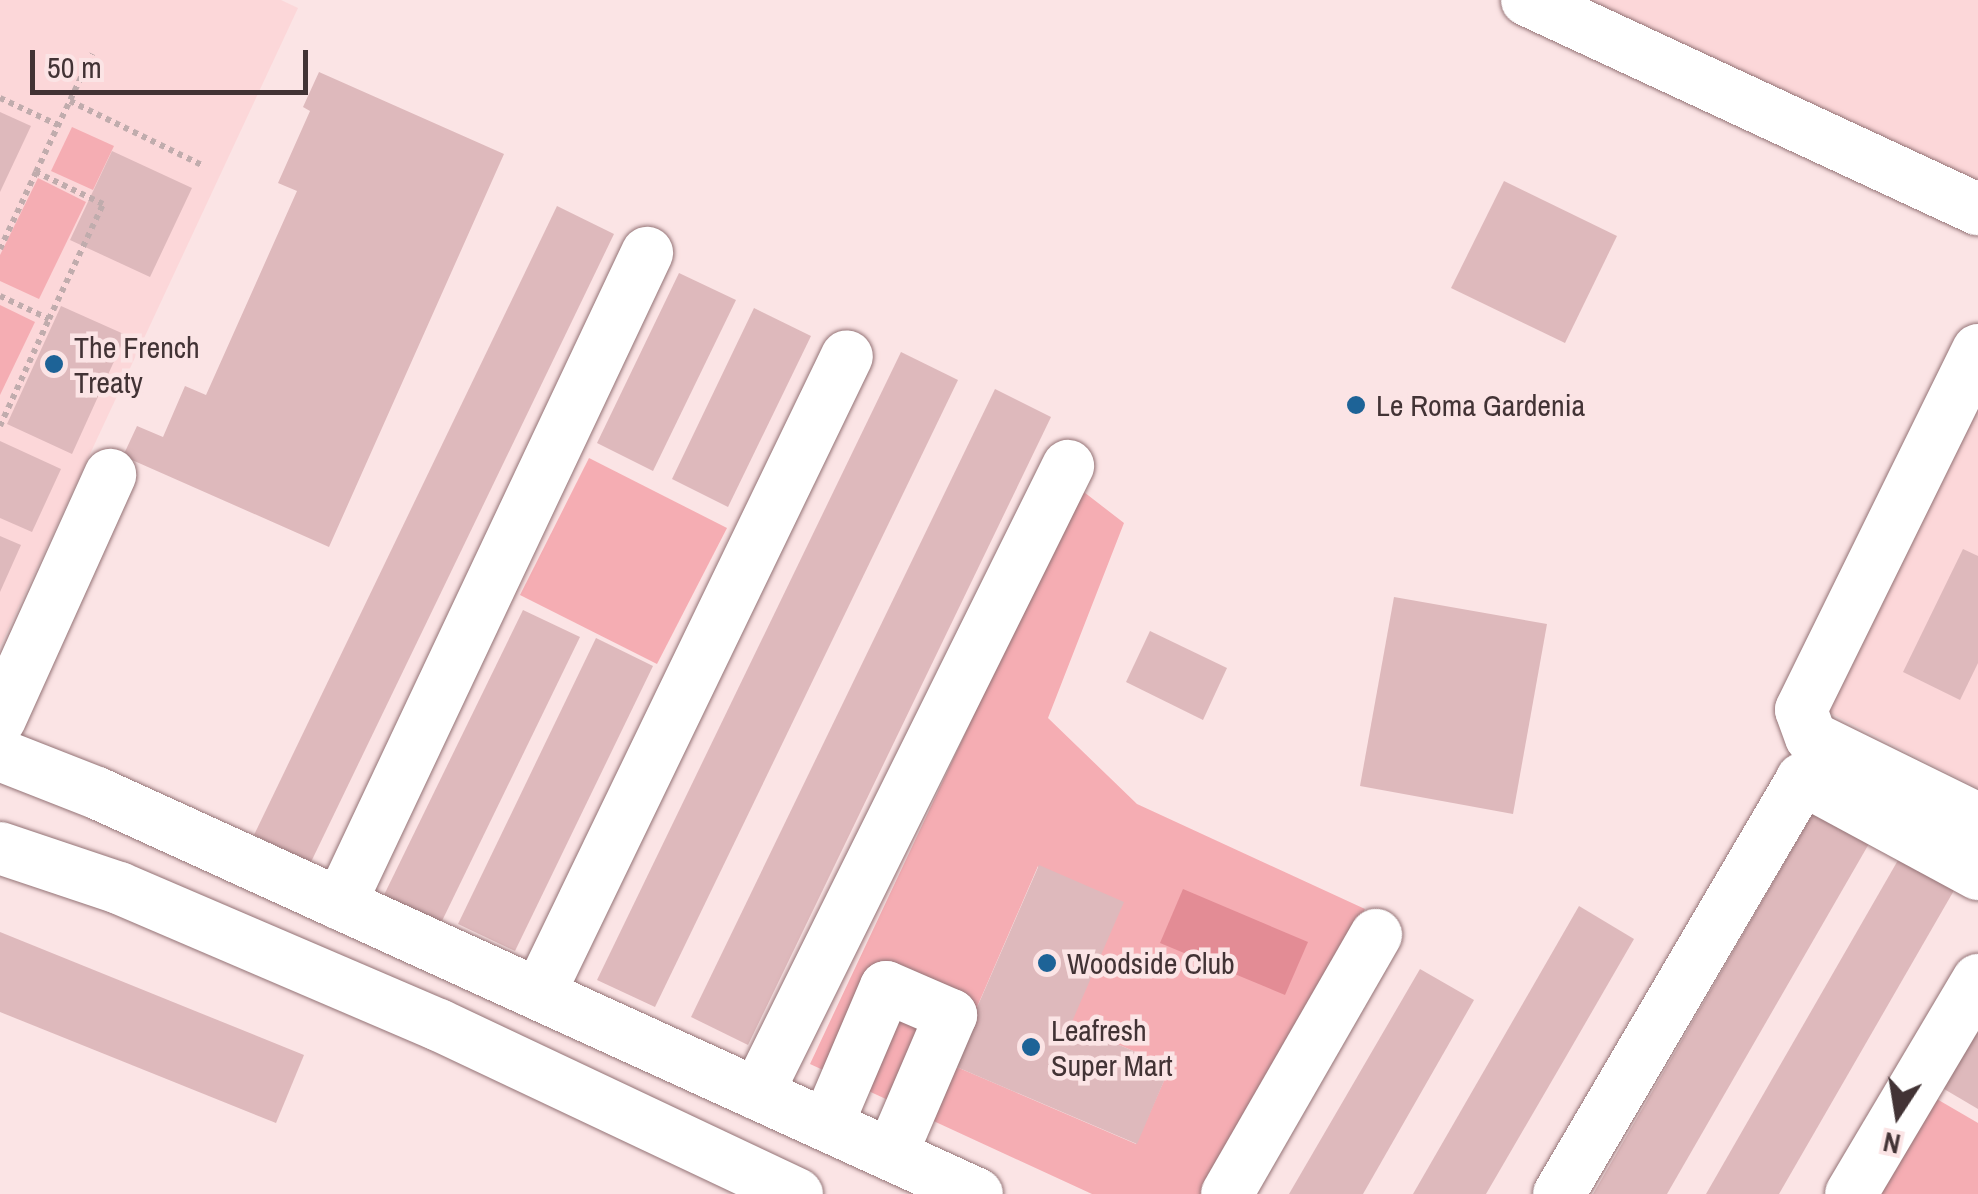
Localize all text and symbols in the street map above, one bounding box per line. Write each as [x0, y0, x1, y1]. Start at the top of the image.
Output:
scale bar [35, 30, 312, 92]
text: 50 m [47, 47, 102, 87]
place label: The French Treaty [74, 329, 200, 400]
marker: The French Treaty [43, 353, 65, 375]
place label: Le Roma Gardenia [1376, 387, 1585, 423]
marker: Le Roma Gardenia [1345, 394, 1367, 416]
place label: Woodside Club [1067, 945, 1235, 981]
marker: Woodside Club [1036, 952, 1058, 974]
place label: Leafresh Super Mart [1051, 1012, 1173, 1082]
marker: Leafresh Super Mart [1020, 1036, 1042, 1058]
north arrow [1848, 1064, 1948, 1164]
text: N [1880, 1123, 1904, 1164]

